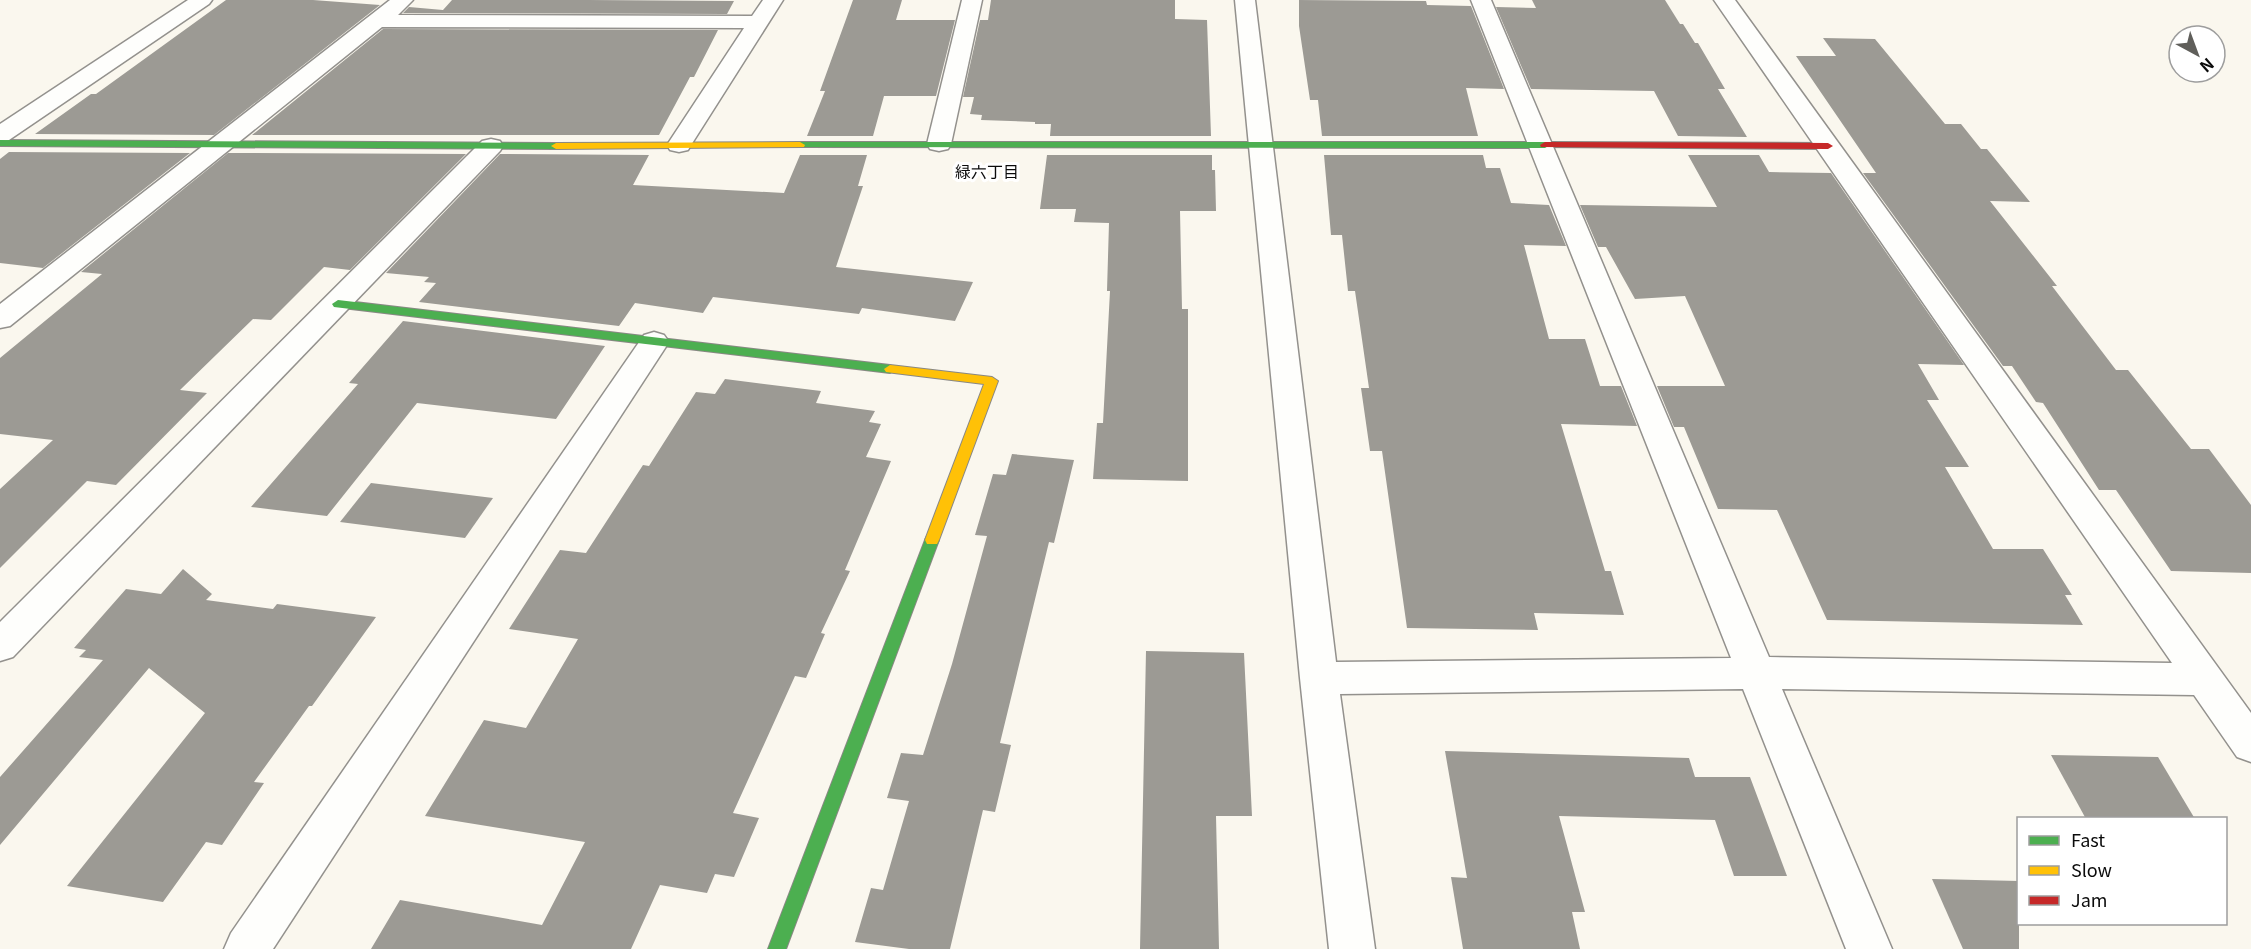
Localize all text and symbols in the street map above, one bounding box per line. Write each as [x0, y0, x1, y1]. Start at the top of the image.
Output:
north arrow [2167, 24, 2227, 84]
text: N [2195, 53, 2220, 79]
district label: 緑六丁目 [955, 159, 1019, 183]
legend [2017, 817, 2227, 925]
text: Fast [2071, 826, 2105, 852]
text: Slow [2071, 856, 2112, 882]
text: Jam [2071, 886, 2107, 912]

